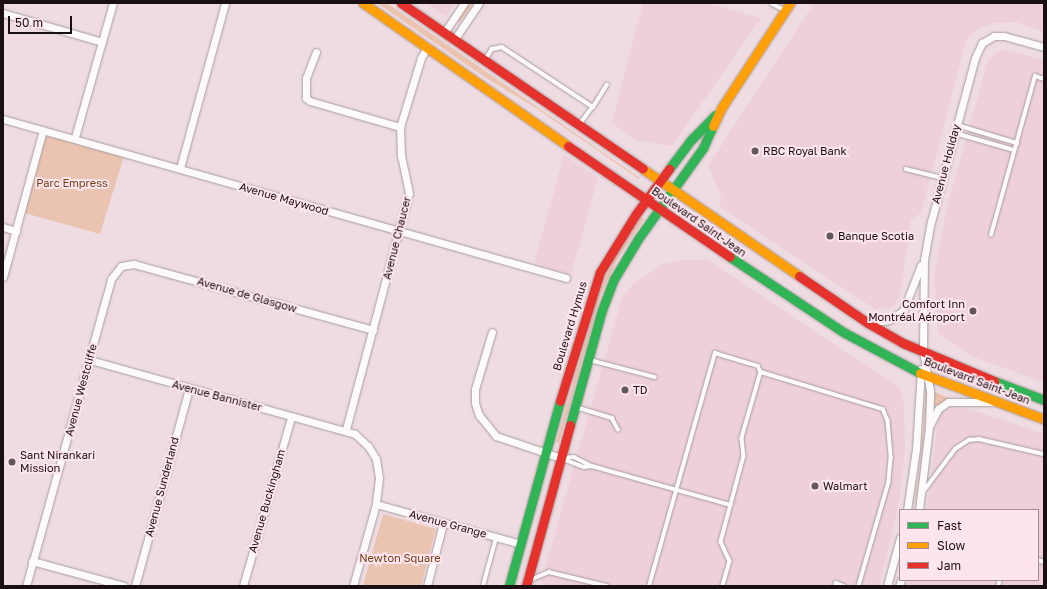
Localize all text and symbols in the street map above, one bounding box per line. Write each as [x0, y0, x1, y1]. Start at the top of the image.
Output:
scale bar [10, 8, 74, 34]
text: 50 m [15, 15, 43, 30]
street label: Avenue Holiday [929, 123, 963, 205]
place label: RBC Royal Bank [763, 144, 847, 158]
marker: RBC Royal Bank [750, 146, 760, 156]
park label: Parc Empress [36, 176, 108, 190]
street label: Avenue Maywood [238, 180, 330, 218]
street label: Boulevard Saint-Jean [649, 184, 749, 260]
street label: Avenue Chaucer [380, 195, 414, 281]
place label: Banque Scotia [838, 229, 914, 243]
marker: Banque Scotia [825, 231, 835, 241]
street label: Avenue de Glasgow [196, 274, 298, 316]
street label: Boulevard Hymus [550, 280, 590, 372]
place label: Comfort Inn Montréal Aéroport [868, 298, 965, 324]
marker: Comfort Inn Montréal Aéroport [968, 306, 978, 316]
street label: Avenue Westcliffe [62, 342, 100, 438]
street label: Boulevard Saint-Jean [922, 355, 1032, 407]
street label: Avenue Bannister [171, 378, 263, 414]
place label: TD [633, 383, 648, 397]
marker: TD [620, 385, 630, 395]
street label: Avenue Sunderland [142, 436, 182, 538]
street label: Avenue Buckingham [246, 448, 288, 554]
place label: Sant Nirankari Mission [20, 449, 95, 475]
marker: Sant Nirankari Mission [7, 457, 17, 467]
place label: Walmart [823, 479, 868, 493]
marker: Walmart [810, 481, 820, 491]
street label: Avenue Grange [408, 507, 488, 541]
legend [899, 509, 1039, 581]
text: Fast [937, 518, 962, 533]
text: Slow [937, 538, 965, 553]
park label: Newton Square [359, 551, 441, 565]
text: Jam [937, 558, 961, 573]

